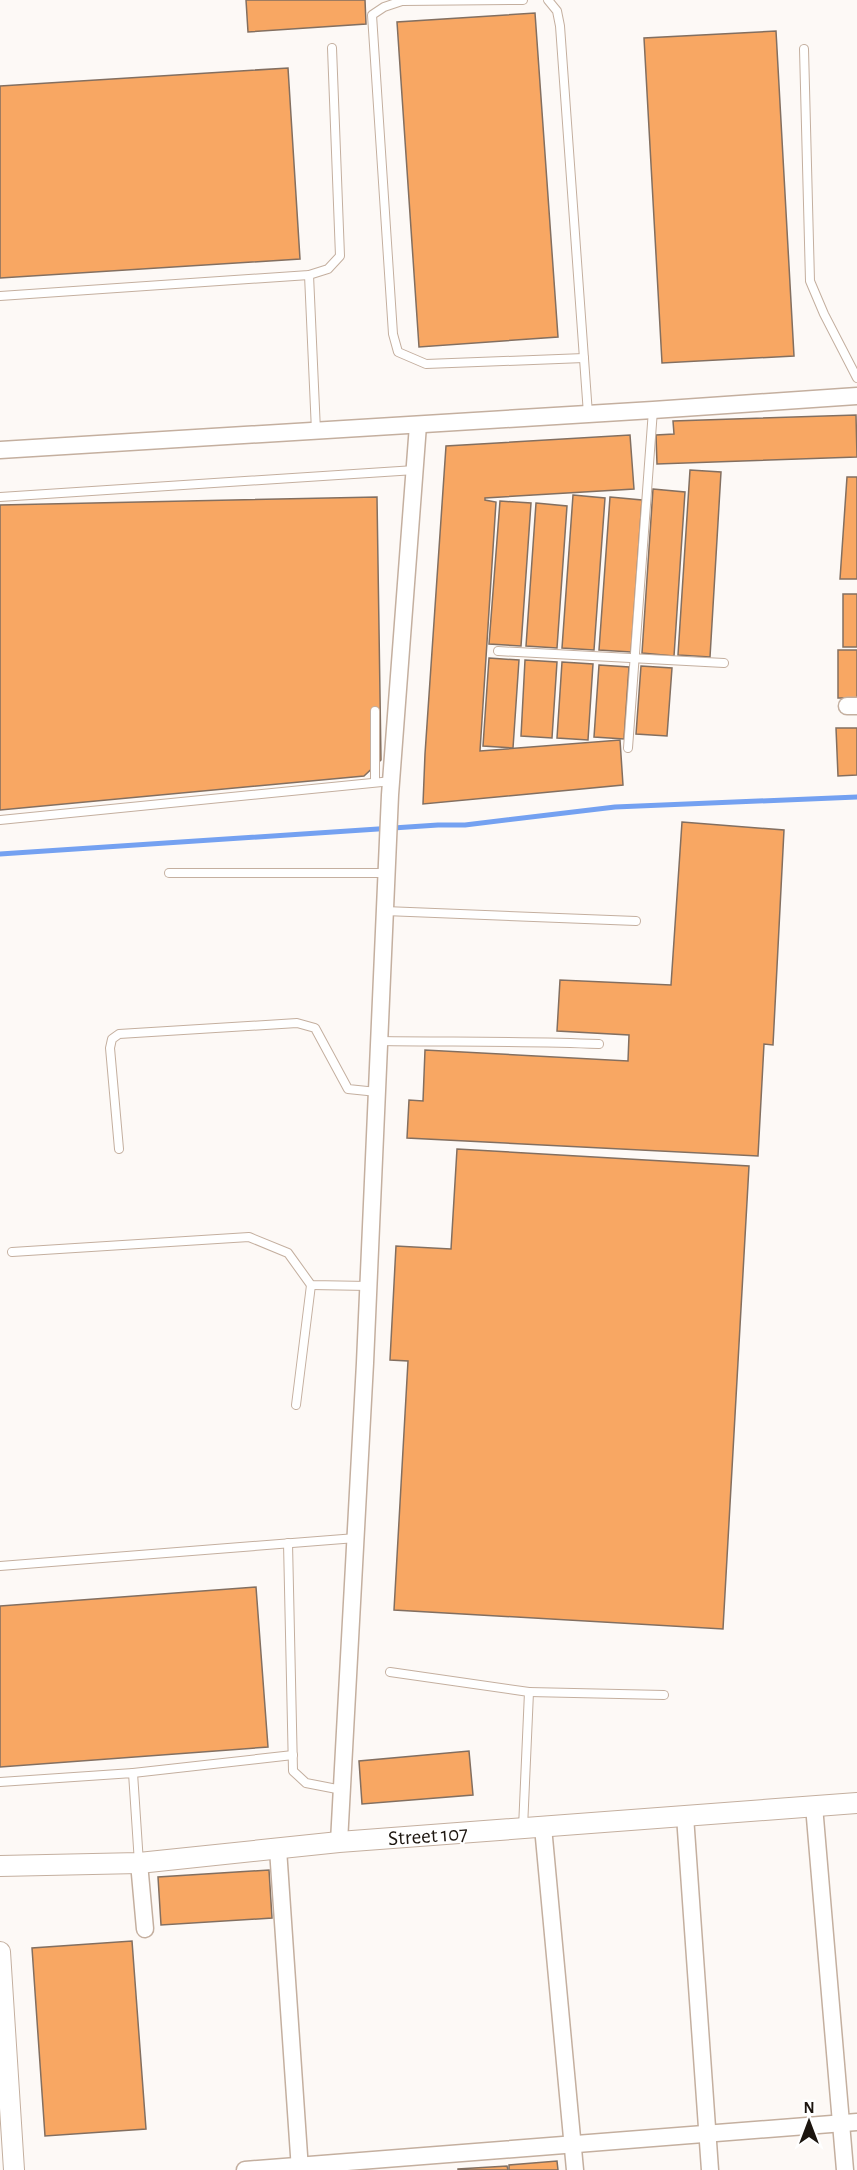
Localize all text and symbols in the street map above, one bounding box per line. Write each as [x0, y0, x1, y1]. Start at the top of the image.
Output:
street label: Street 107 [387, 1823, 469, 1849]
north arrow [779, 2092, 839, 2152]
text: N [803, 2100, 815, 2116]

